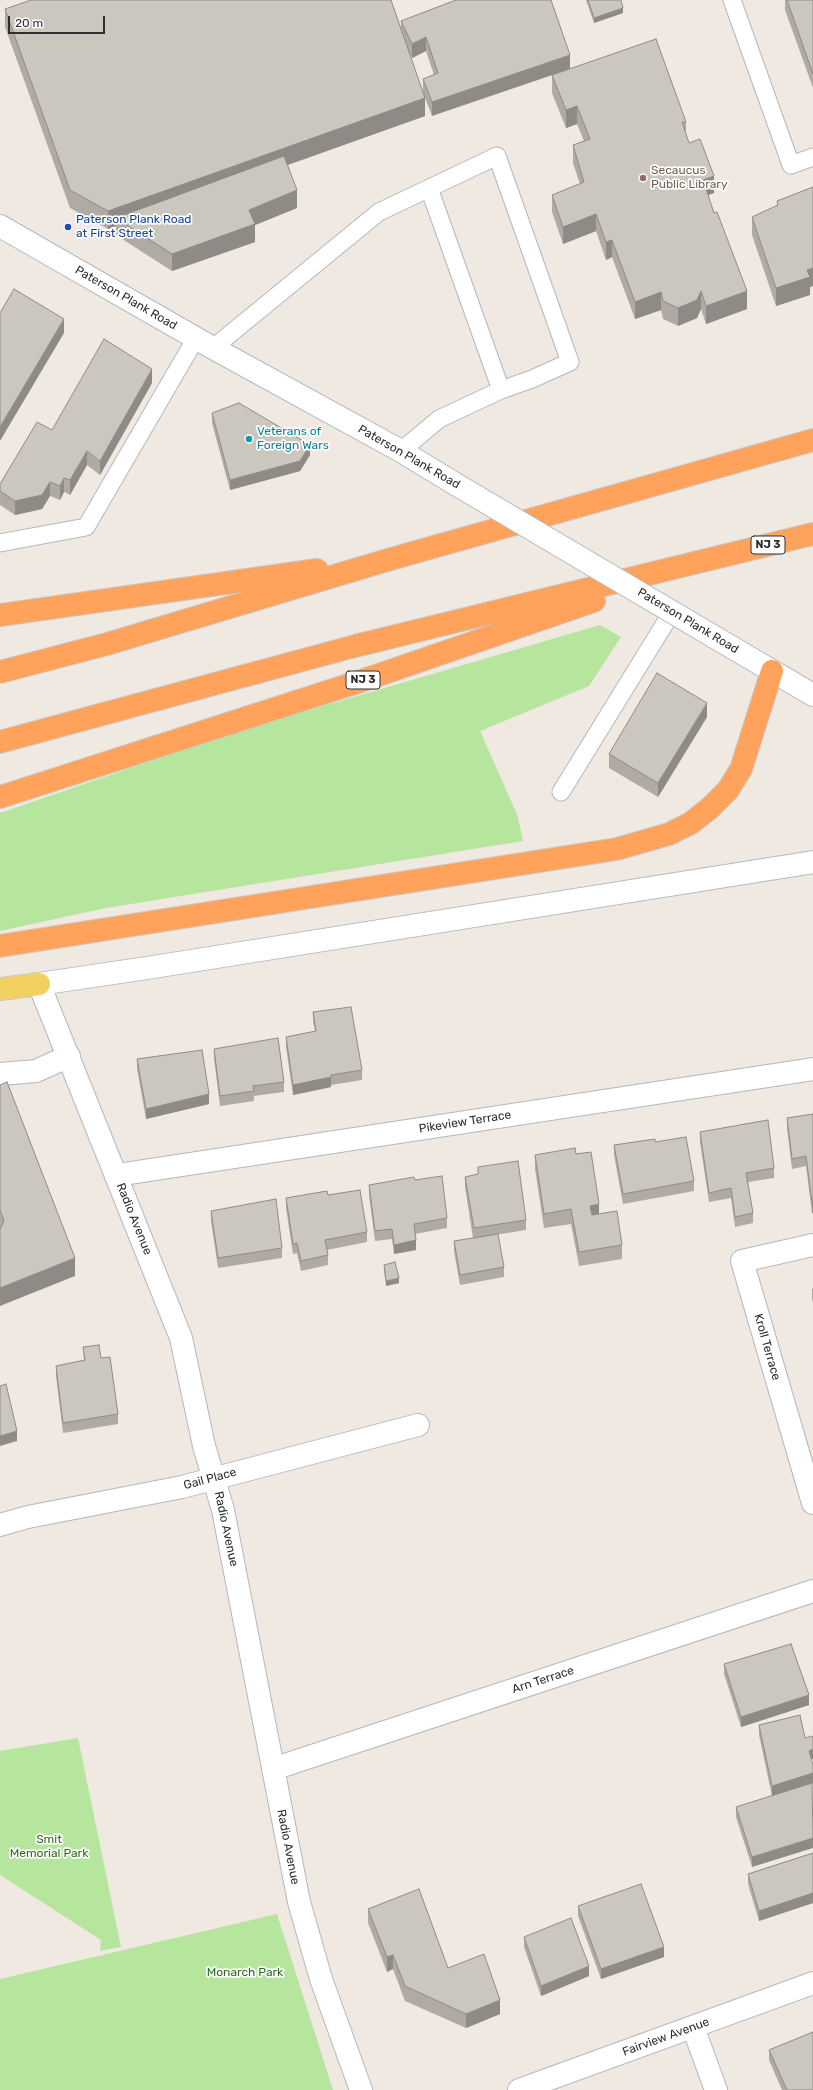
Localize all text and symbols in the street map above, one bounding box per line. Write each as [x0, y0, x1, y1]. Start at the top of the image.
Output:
scale bar [10, 8, 107, 34]
text: 20 m [15, 16, 43, 30]
place label: Secaucus Public Library [651, 164, 728, 192]
marker: Secaucus Public Library [638, 173, 648, 183]
place label: Paterson Plank Road at First Street [76, 213, 191, 241]
marker: Paterson Plank Road at First Street [63, 222, 73, 232]
street label: Paterson Plank Road [72, 263, 180, 333]
street label: Paterson Plank Road [355, 422, 463, 492]
place label: Veterans of Foreign Wars [257, 425, 329, 453]
marker: Veterans of Foreign Wars [244, 434, 254, 444]
road number: NJ 3 [751, 536, 785, 554]
street label: Paterson Plank Road [635, 585, 741, 657]
road number: NJ 3 [346, 671, 380, 689]
street label: Pikeview Terrace [418, 1108, 512, 1136]
street label: Radio Avenue [113, 1181, 155, 1257]
street label: Kroll Terrace [751, 1312, 783, 1382]
street label: Gail Place [182, 1465, 238, 1493]
street label: Radio Avenue [211, 1490, 241, 1568]
street label: Arn Terrace [510, 1663, 576, 1697]
street label: Radio Avenue [274, 1808, 302, 1886]
park label: Smit Memorial Park [10, 1833, 88, 1861]
park label: Monarch Park [207, 1966, 283, 1980]
street label: Fairview Avenue [621, 2015, 711, 2059]

